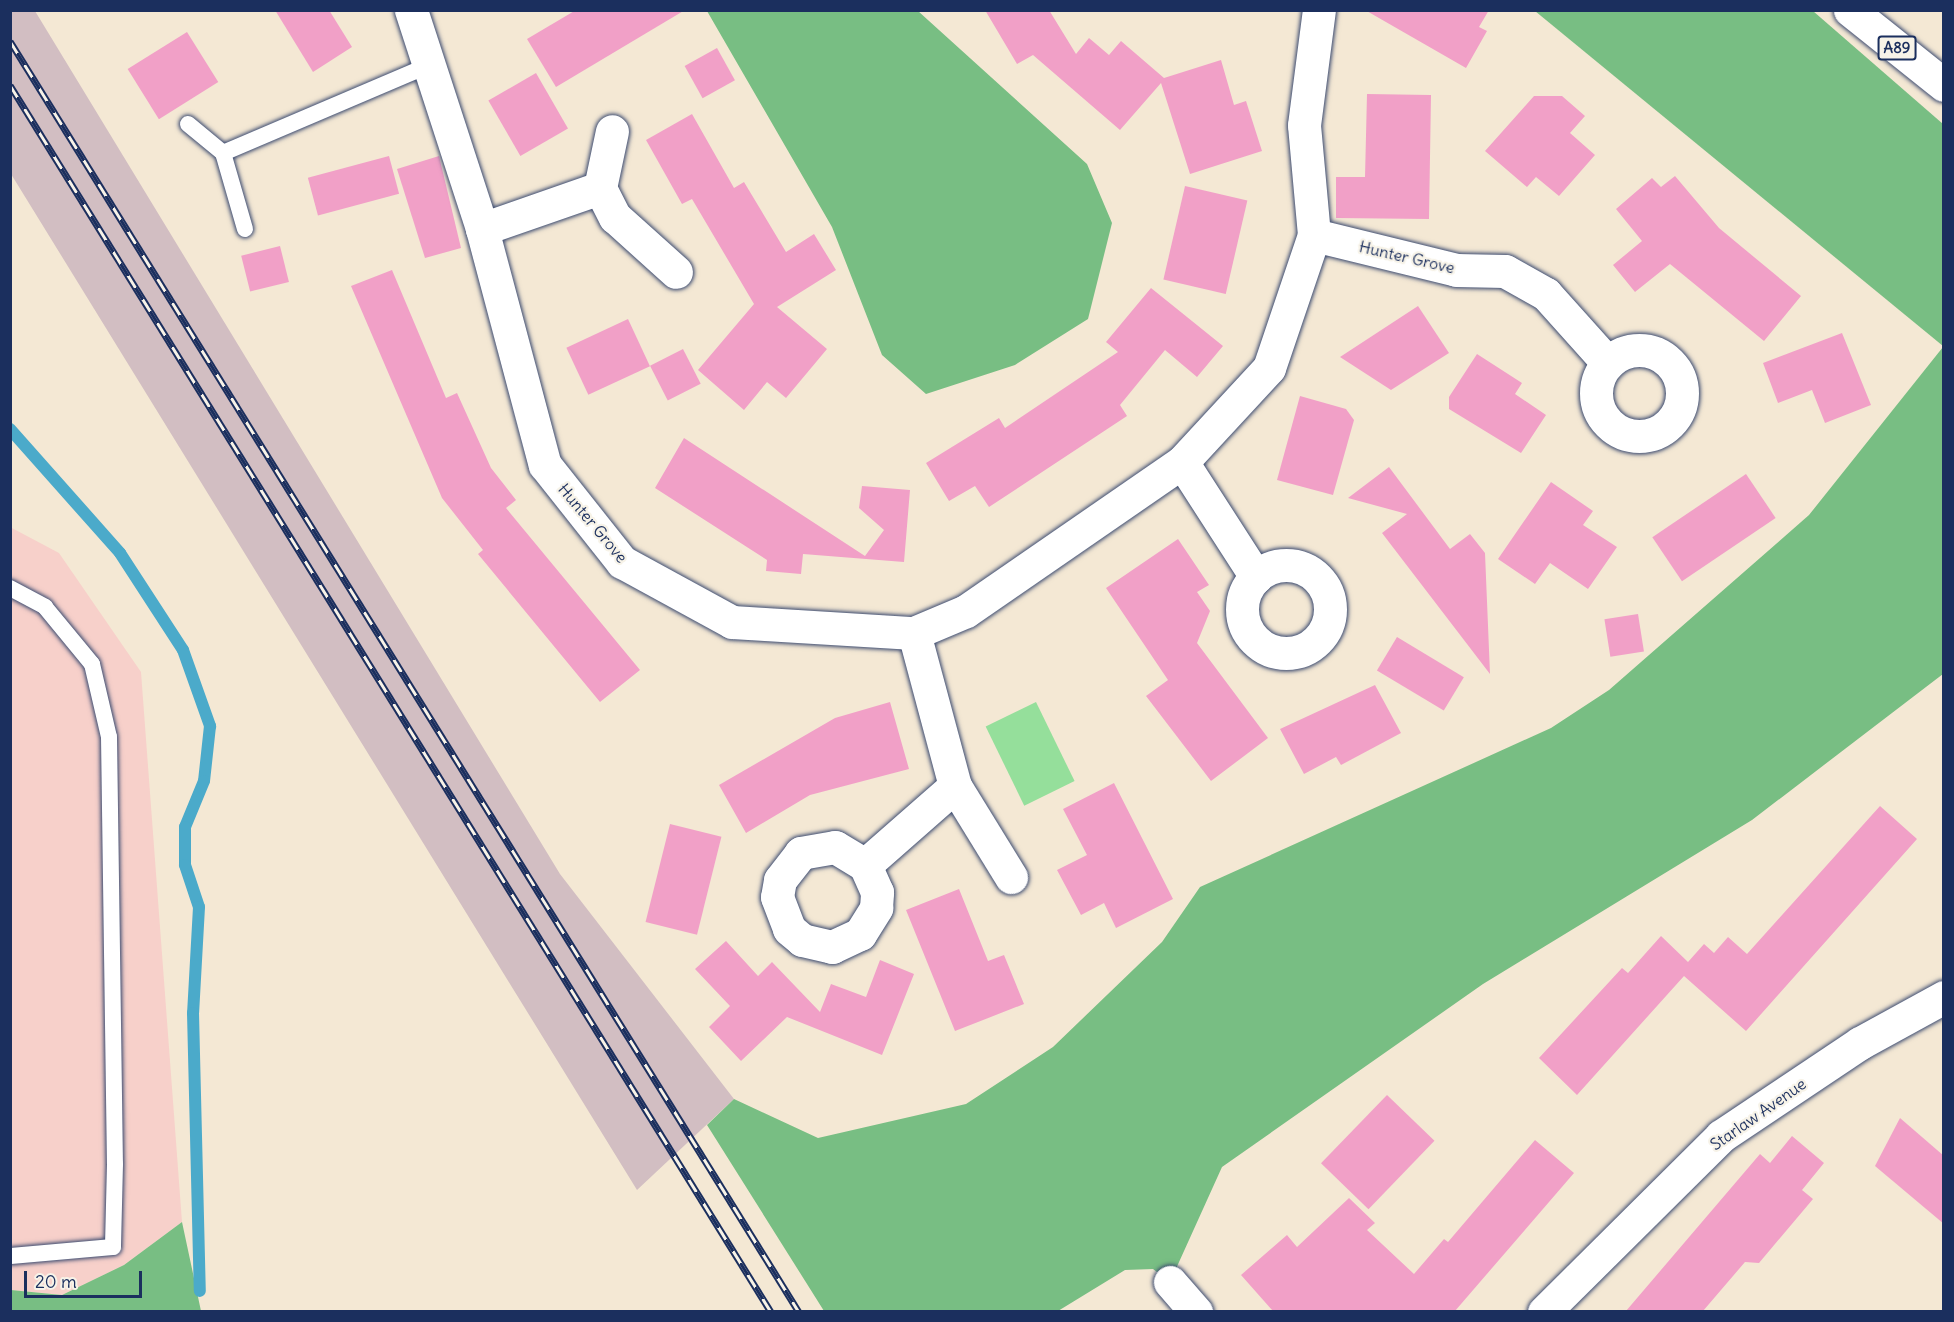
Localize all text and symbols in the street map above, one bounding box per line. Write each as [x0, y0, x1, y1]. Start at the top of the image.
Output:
road number: A89 [1878, 36, 1916, 60]
street label: Hunter Grove [1357, 237, 1457, 277]
street label: Hunter Grove [554, 480, 632, 566]
street label: Starlaw Avenue [1706, 1074, 1810, 1154]
scale bar [27, 1259, 146, 1297]
text: 20 m [35, 1270, 77, 1293]

